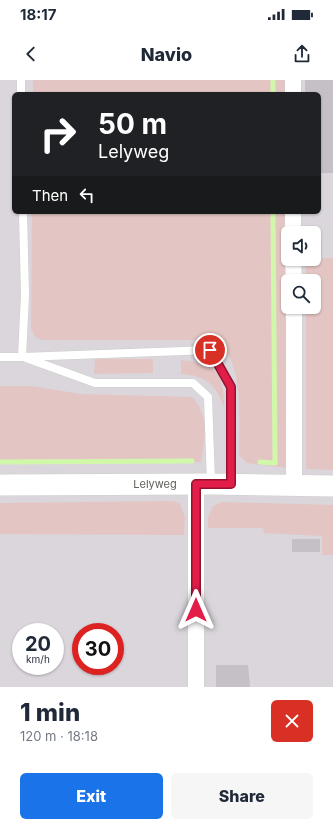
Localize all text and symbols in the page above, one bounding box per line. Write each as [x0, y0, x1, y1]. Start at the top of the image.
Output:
text: 18:17 [20, 5, 56, 24]
icon: back [20, 43, 42, 65]
icon: share [291, 43, 313, 65]
text: Navio [141, 44, 192, 65]
text: 50 m [98, 107, 167, 141]
icon: right [32, 108, 84, 160]
text: Lelyweg [98, 141, 169, 162]
icon: left [76, 184, 98, 206]
text: Then [32, 186, 68, 205]
map controls [281, 226, 321, 314]
button: sound [281, 226, 321, 266]
button: search [281, 274, 321, 314]
pin [193, 333, 227, 367]
icon: arrive [199, 339, 221, 361]
street label: Lelyweg [133, 477, 177, 491]
position arrow [175, 589, 217, 631]
speed limit sign: 30 [72, 623, 124, 675]
text: 20 [25, 632, 51, 656]
text: km/h [26, 653, 50, 665]
text: 1 min [20, 698, 80, 727]
button: close [271, 700, 313, 742]
text: 120 m · 18:18 [20, 728, 98, 744]
button: Exit [20, 773, 163, 819]
button: Share [171, 773, 313, 819]

